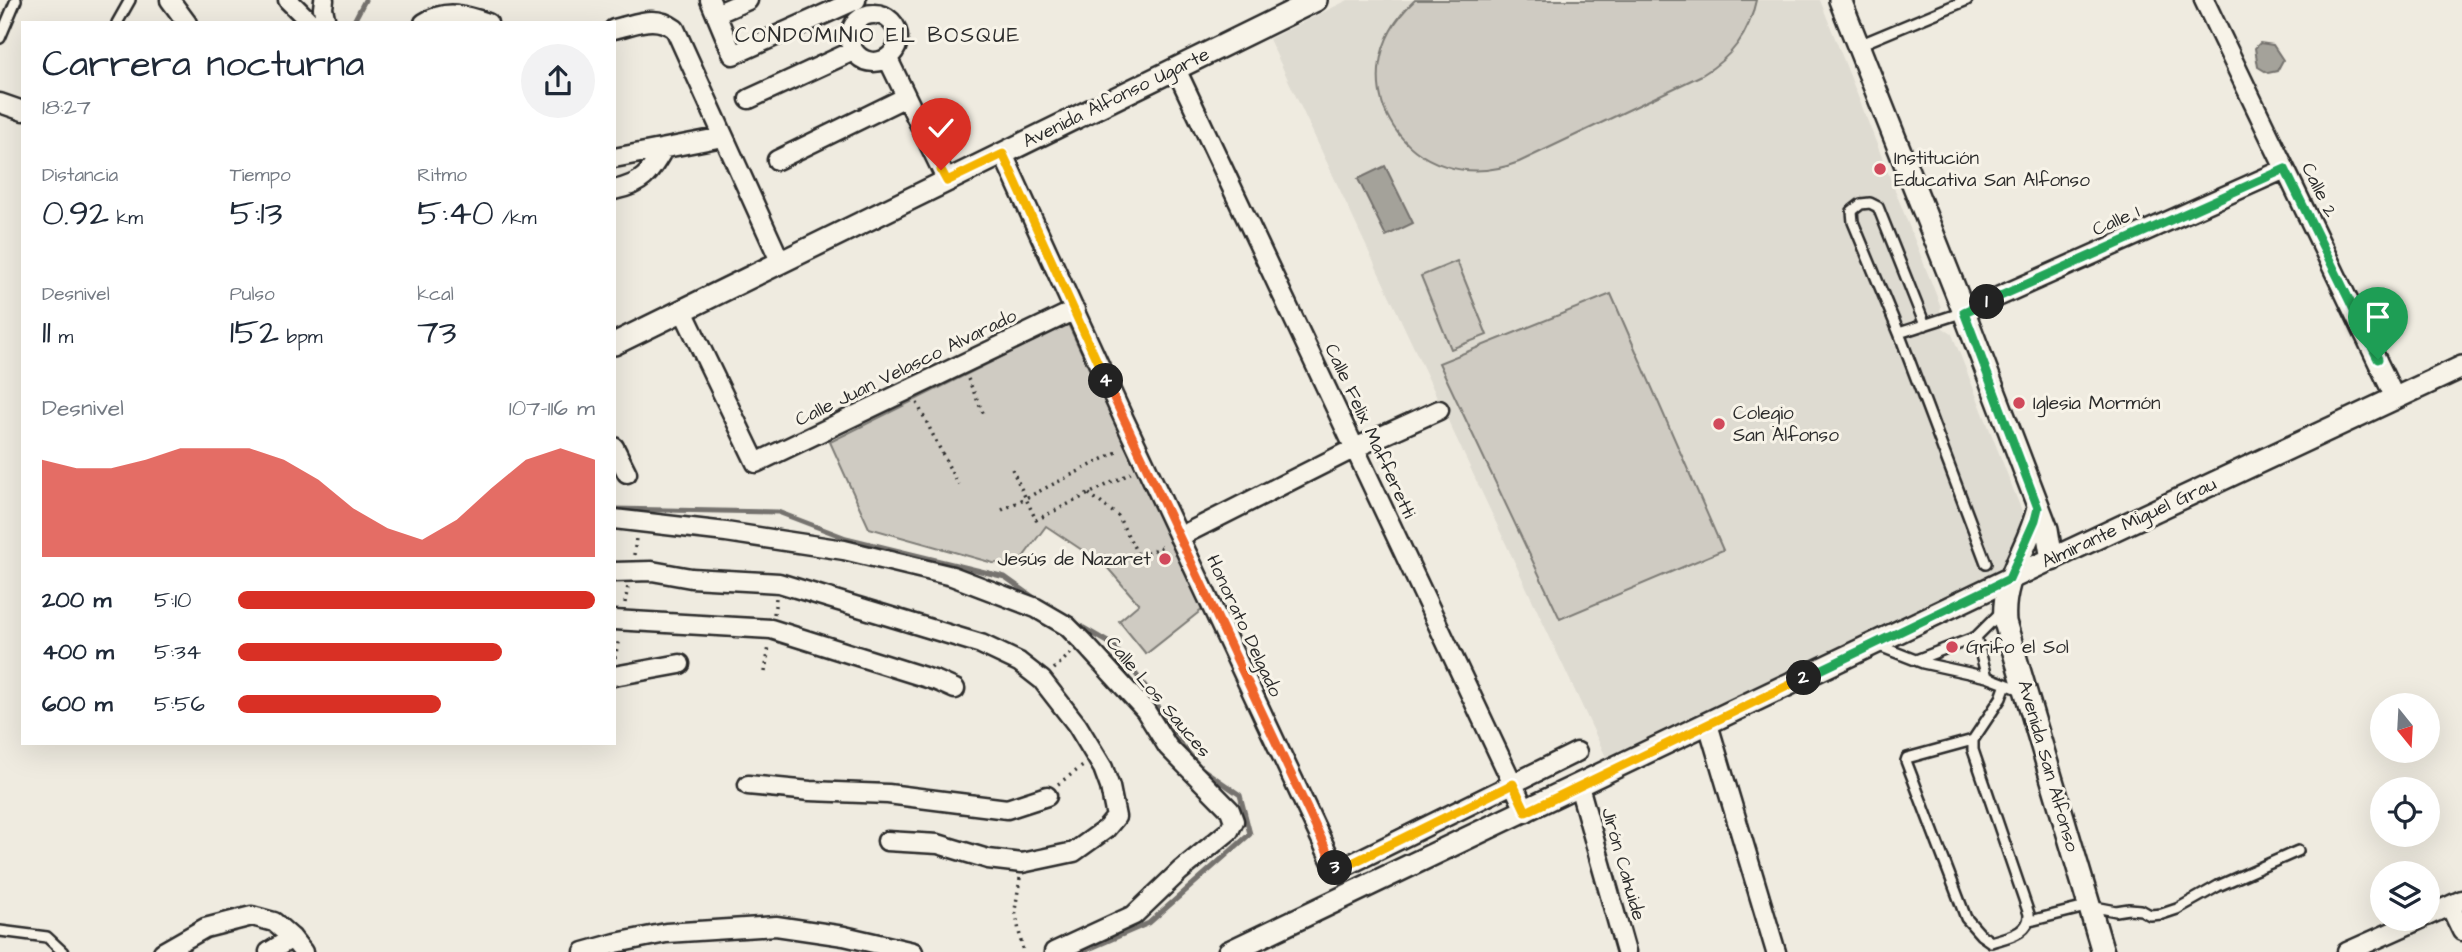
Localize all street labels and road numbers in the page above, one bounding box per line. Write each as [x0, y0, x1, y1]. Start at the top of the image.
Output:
street label: Avenida Alfonso Ugarte [1018, 41, 1214, 156]
street label: Calle 2 [2294, 158, 2344, 222]
street label: Calle 1 [2088, 198, 2145, 243]
street label: Calle Juan Velasco Alvarado [791, 302, 1022, 433]
street label: Calle Felix Mafferetti [1318, 339, 1422, 523]
street label: Almirante Miguel Grau [2037, 470, 2221, 576]
street label: Honorato Delgado [1198, 551, 1289, 702]
street label: Calle Los Sauces [1099, 630, 1217, 764]
street label: Avenida San Alfonso [2011, 677, 2086, 855]
street label: Jirón Cahuide [1594, 804, 1652, 924]

